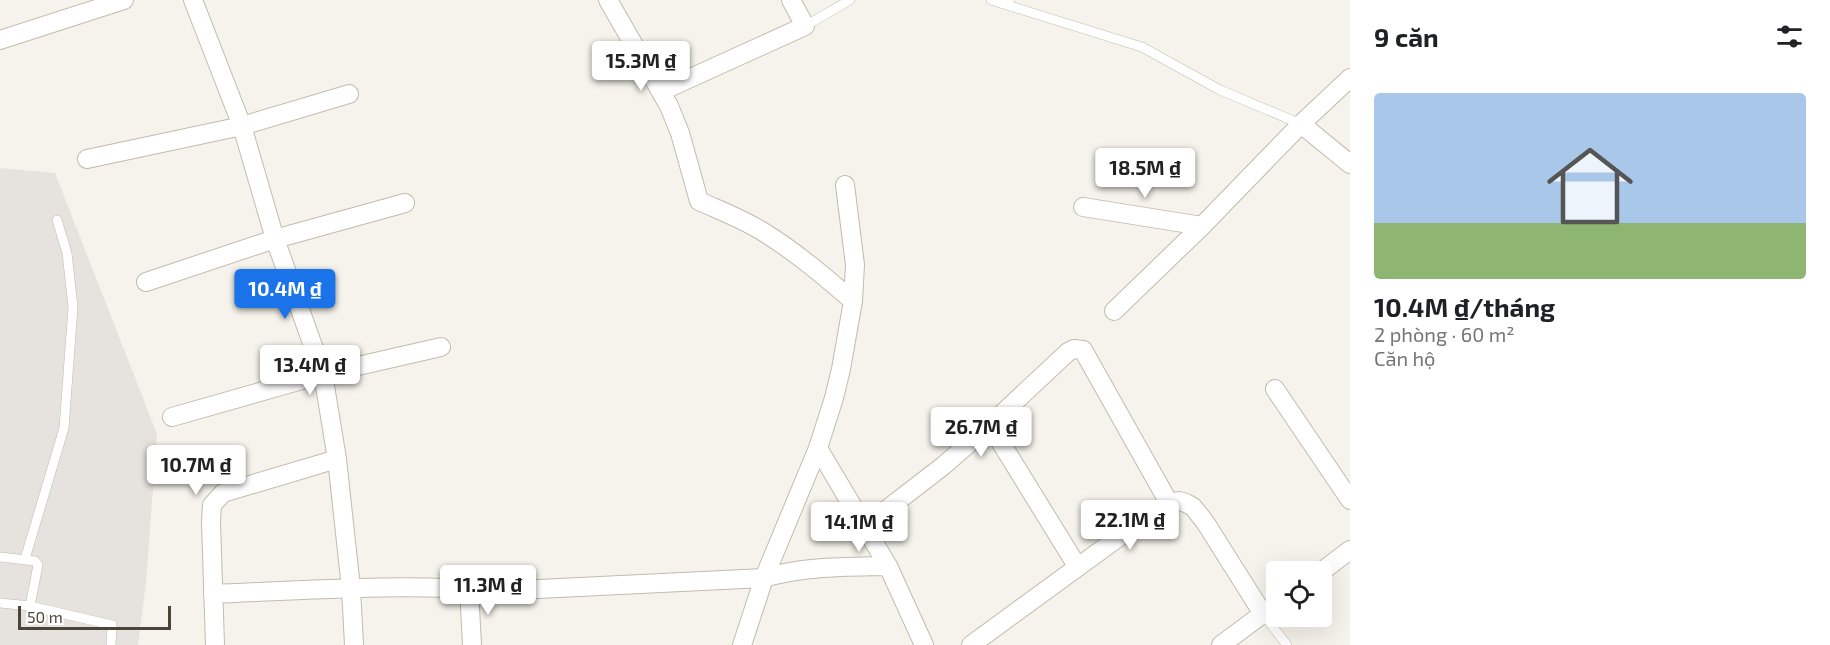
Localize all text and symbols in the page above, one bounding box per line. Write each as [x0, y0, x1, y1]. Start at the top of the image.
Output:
icon: filters [1773, 20, 1806, 53]
text: 9 căn [1374, 21, 1439, 52]
pin: 15.3M ₫ [586, 41, 696, 92]
text: 15.3M ₫ [606, 48, 676, 72]
icon: home [1536, 132, 1644, 240]
pin: 18.5M ₫ [1090, 148, 1200, 199]
text: 18.5M ₫ [1109, 155, 1181, 179]
pin: 10.4M ₫ [230, 269, 340, 320]
text: 10.4M ₫ [248, 276, 322, 300]
text: 10.4M ₫/tháng [1374, 291, 1555, 322]
text: 2 phòng · 60 m² [1374, 322, 1514, 346]
pin: 13.4M ₫ [255, 345, 365, 396]
text: Căn hộ [1374, 346, 1435, 370]
text: 13.4M ₫ [274, 352, 346, 376]
pin: 26.7M ₫ [926, 407, 1036, 458]
text: 26.7M ₫ [945, 414, 1017, 438]
pin: 10.7M ₫ [141, 445, 251, 496]
text: 10.7M ₫ [161, 452, 231, 476]
pin: 22.1M ₫ [1075, 500, 1185, 551]
pin: 14.1M ₫ [804, 502, 914, 553]
text: 22.1M ₫ [1095, 507, 1165, 531]
text: 14.1M ₫ [825, 509, 893, 533]
map controls [1266, 561, 1332, 627]
button: locate [1266, 561, 1332, 627]
pin: 11.3M ₫ [433, 565, 543, 616]
text: 11.3M ₫ [454, 572, 522, 596]
scale bar [18, 603, 171, 630]
text: 50 m [27, 607, 63, 626]

